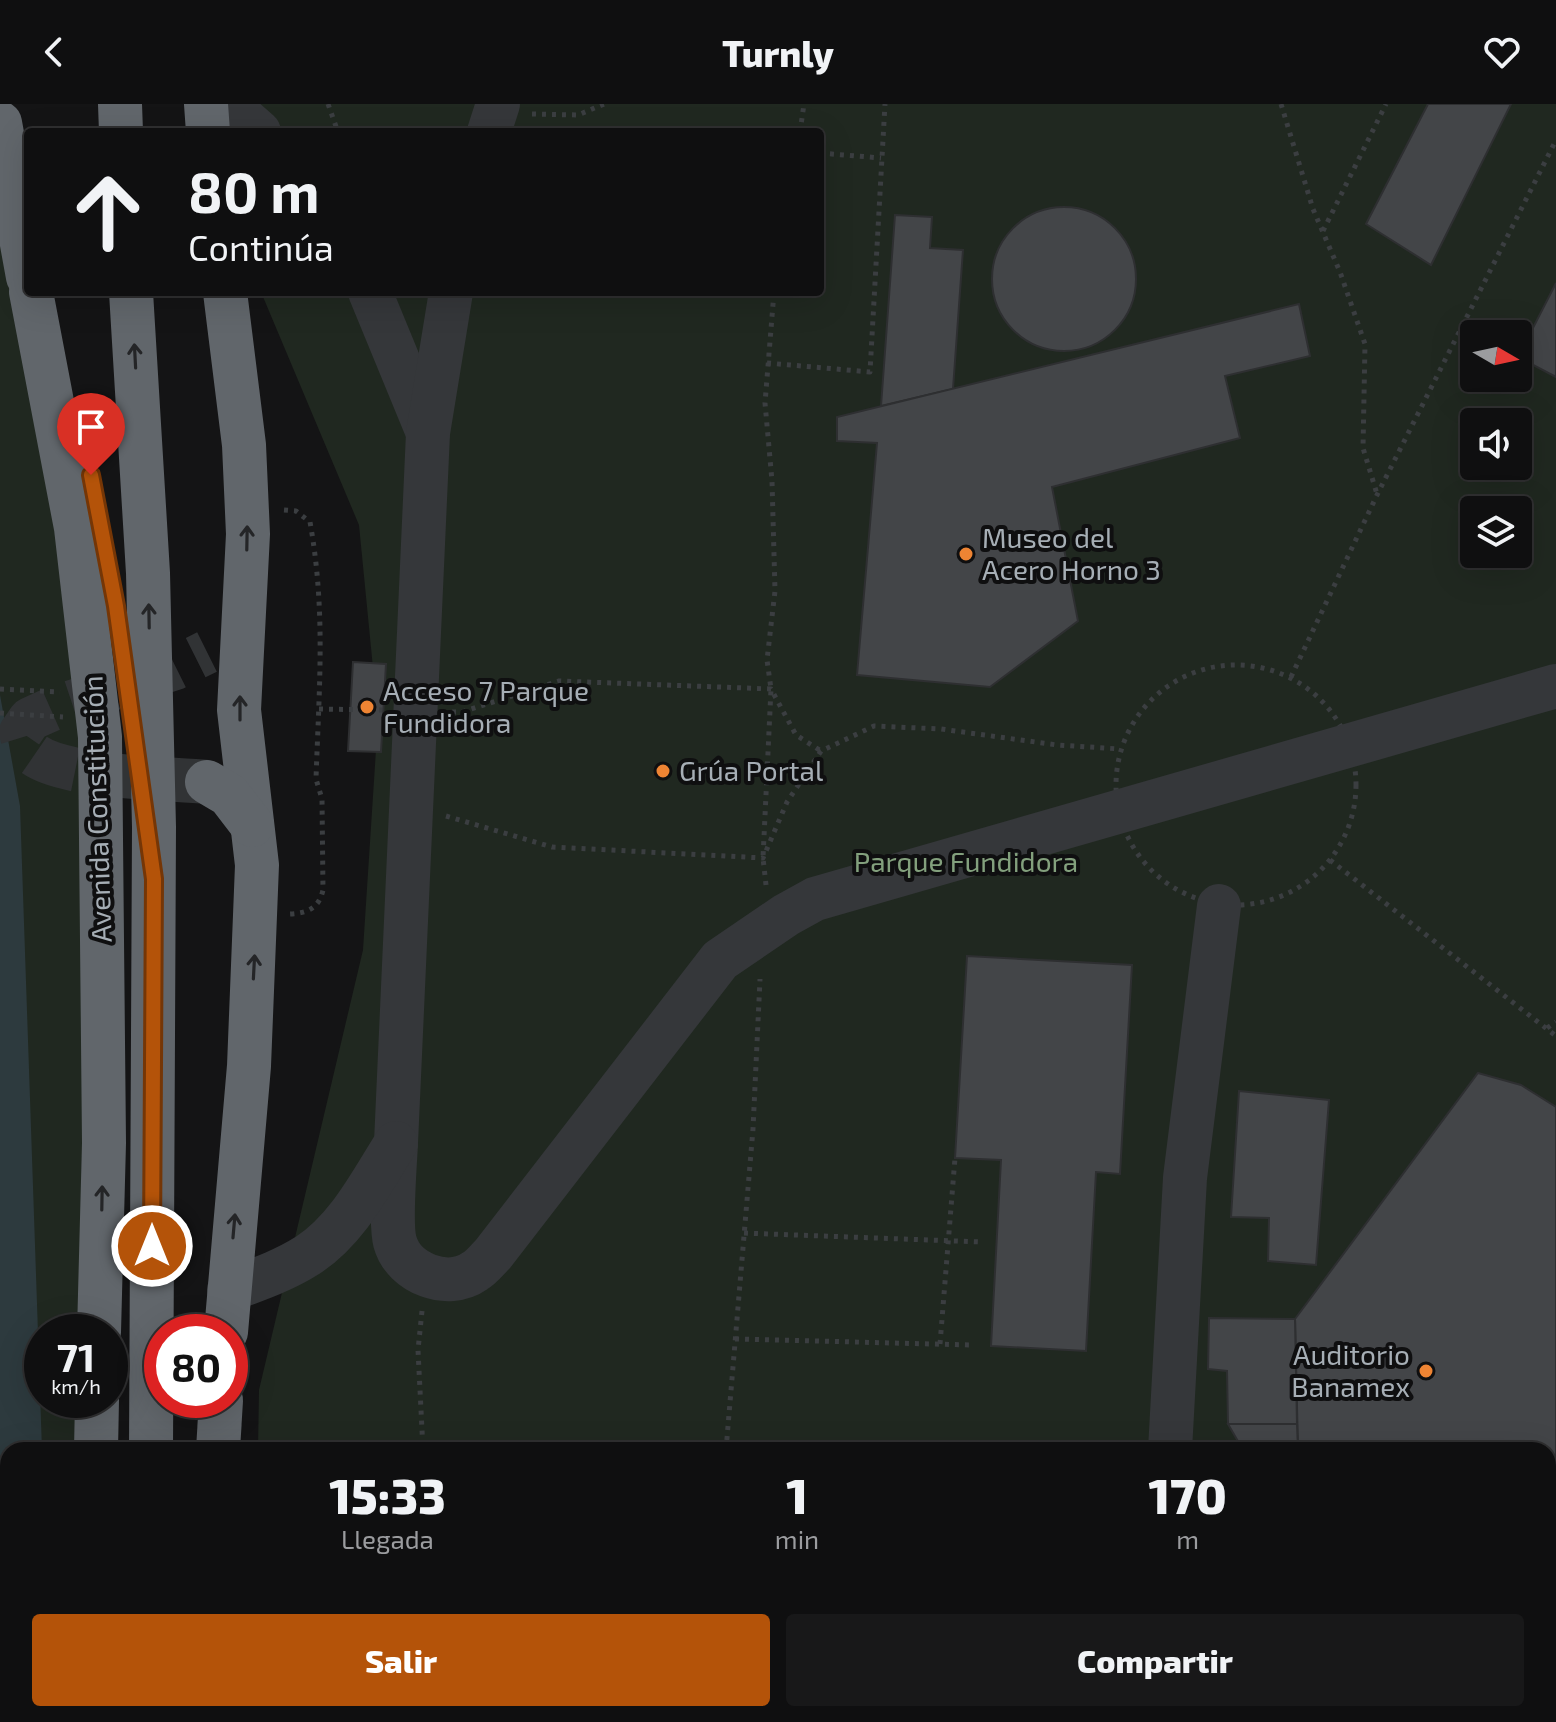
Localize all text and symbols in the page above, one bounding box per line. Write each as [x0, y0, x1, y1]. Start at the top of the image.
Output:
icon: back [32, 30, 76, 74]
icon: heart [1480, 30, 1524, 74]
text: Turnly [722, 31, 834, 74]
text: 80 m [188, 157, 320, 224]
icon: ahead [56, 160, 160, 264]
text: Continúa [188, 225, 334, 268]
north arrow [1460, 320, 1532, 392]
map controls [1460, 320, 1532, 568]
one-way arrow [127, 343, 142, 370]
pin [57, 393, 125, 475]
icon: arrive [69, 405, 113, 449]
button: sound [1460, 408, 1532, 480]
button: layers [1460, 496, 1532, 568]
place label: Museo del Acero Horno 3 [982, 520, 1161, 586]
one-way arrow [240, 525, 255, 552]
marker: Museo del Acero Horno 3 [957, 545, 975, 563]
one-way arrow [141, 603, 156, 630]
place label: Acceso 7 Parque Fundidora [383, 673, 589, 739]
street label: Avenida Constitución [74, 675, 118, 943]
one-way arrow [232, 695, 248, 722]
marker: Acceso 7 Parque Fundidora [358, 698, 376, 716]
place label: Grúa Portal [679, 753, 824, 787]
marker: Grúa Portal [654, 762, 672, 780]
park label: Parque Fundidora [854, 844, 1078, 878]
one-way arrow [246, 954, 261, 981]
one-way arrow [95, 1185, 110, 1212]
position arrow [110, 1204, 194, 1288]
one-way arrow [227, 1213, 242, 1240]
speed limit sign: 80 [144, 1314, 248, 1418]
text: 71 [57, 1332, 95, 1380]
place label: Auditorio Banamex [1291, 1337, 1410, 1403]
marker: Auditorio Banamex [1417, 1362, 1435, 1380]
text: km/h [51, 1374, 101, 1398]
text: 15:33 [329, 1466, 446, 1524]
text: 1 [786, 1466, 808, 1524]
text: 170 [1148, 1466, 1227, 1524]
text: Llegada [341, 1523, 434, 1554]
text: min [775, 1523, 819, 1554]
text: m [1176, 1523, 1199, 1554]
button: Salir [32, 1614, 770, 1706]
button: Compartir [786, 1614, 1524, 1706]

